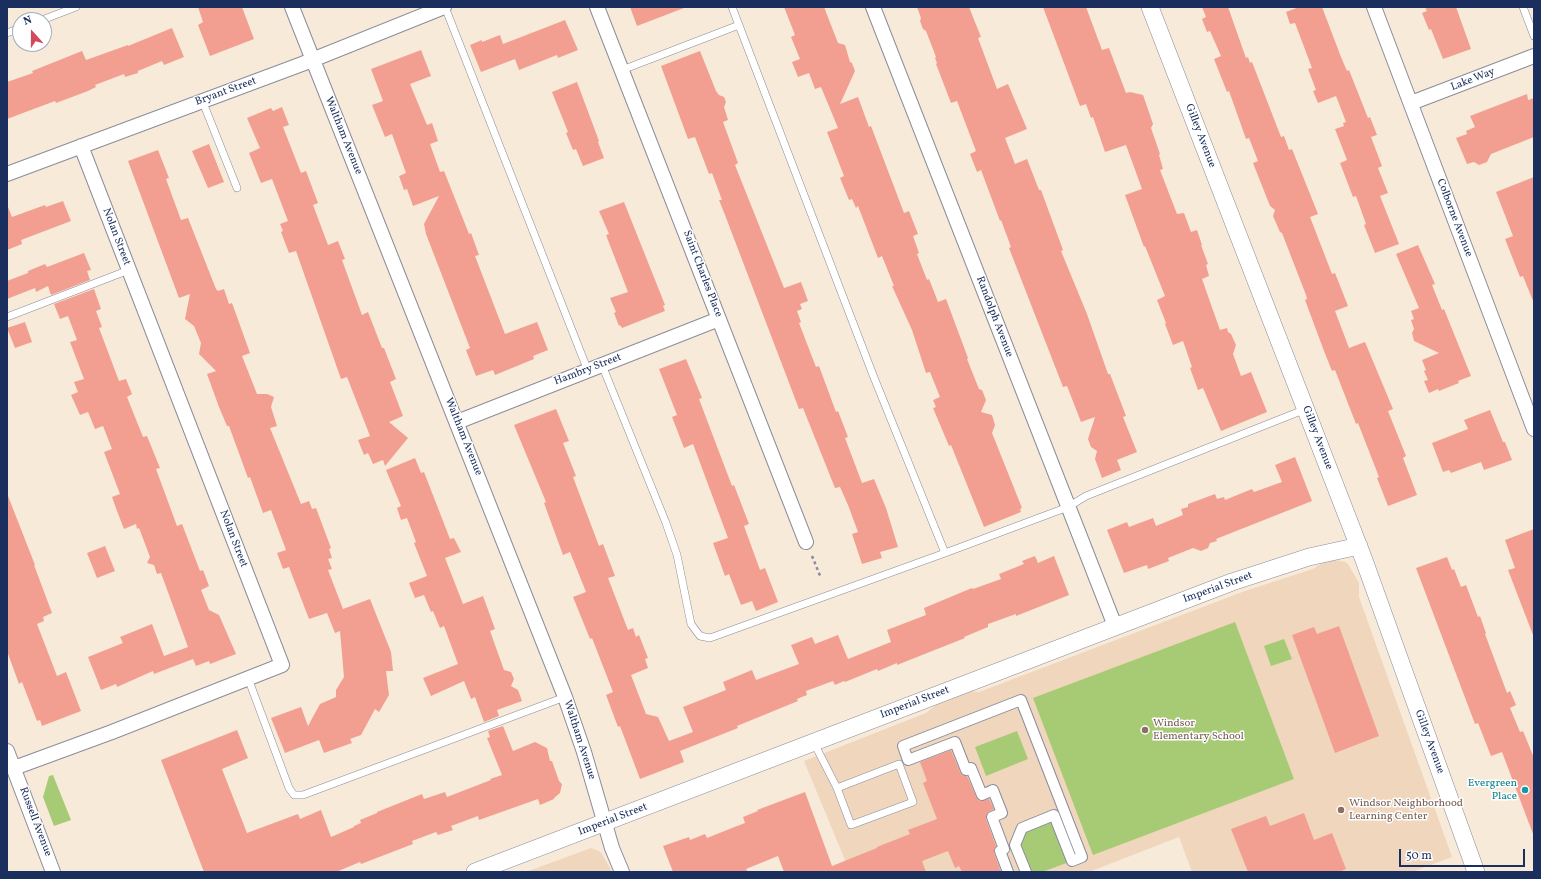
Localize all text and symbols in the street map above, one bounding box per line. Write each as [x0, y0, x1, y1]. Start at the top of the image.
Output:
north arrow [12, 12, 52, 52]
text: N [21, 13, 34, 30]
street label: Lake Way [1449, 66, 1497, 94]
street label: Bryant Street [194, 75, 258, 109]
street label: Waltham Avenue [321, 95, 365, 177]
street label: Gilley Avenue [1182, 102, 1218, 170]
street label: Colborne Avenue [1433, 177, 1475, 259]
street label: Nolan Street [99, 207, 133, 267]
street label: Saint Charles Place [679, 229, 725, 319]
street label: Randolph Avenue [972, 275, 1016, 359]
street label: Hambry Street [552, 351, 624, 389]
street label: Waltham Avenue [441, 396, 485, 478]
street label: Gilley Avenue [1299, 404, 1335, 472]
street label: Nolan Street [216, 509, 250, 569]
street label: Imperial Street [1182, 569, 1254, 607]
street label: Imperial Street [879, 684, 951, 722]
street label: Waltham Avenue [560, 699, 598, 781]
street label: Gilley Avenue [1411, 708, 1447, 776]
place label: Windsor Elementary School [1153, 717, 1244, 743]
marker: Windsor Elementary School [1140, 725, 1150, 735]
place label: Evergreen Place [1468, 777, 1517, 803]
marker: Evergreen Place [1520, 785, 1530, 795]
street label: Russell Avenue [16, 786, 54, 858]
place label: Windsor Neighborhood Learning Center [1349, 797, 1463, 823]
street label: Imperial Street [577, 801, 649, 839]
marker: Windsor Neighborhood Learning Center [1336, 805, 1346, 815]
scale bar [1401, 841, 1527, 867]
text: 50 m [1406, 848, 1432, 864]

